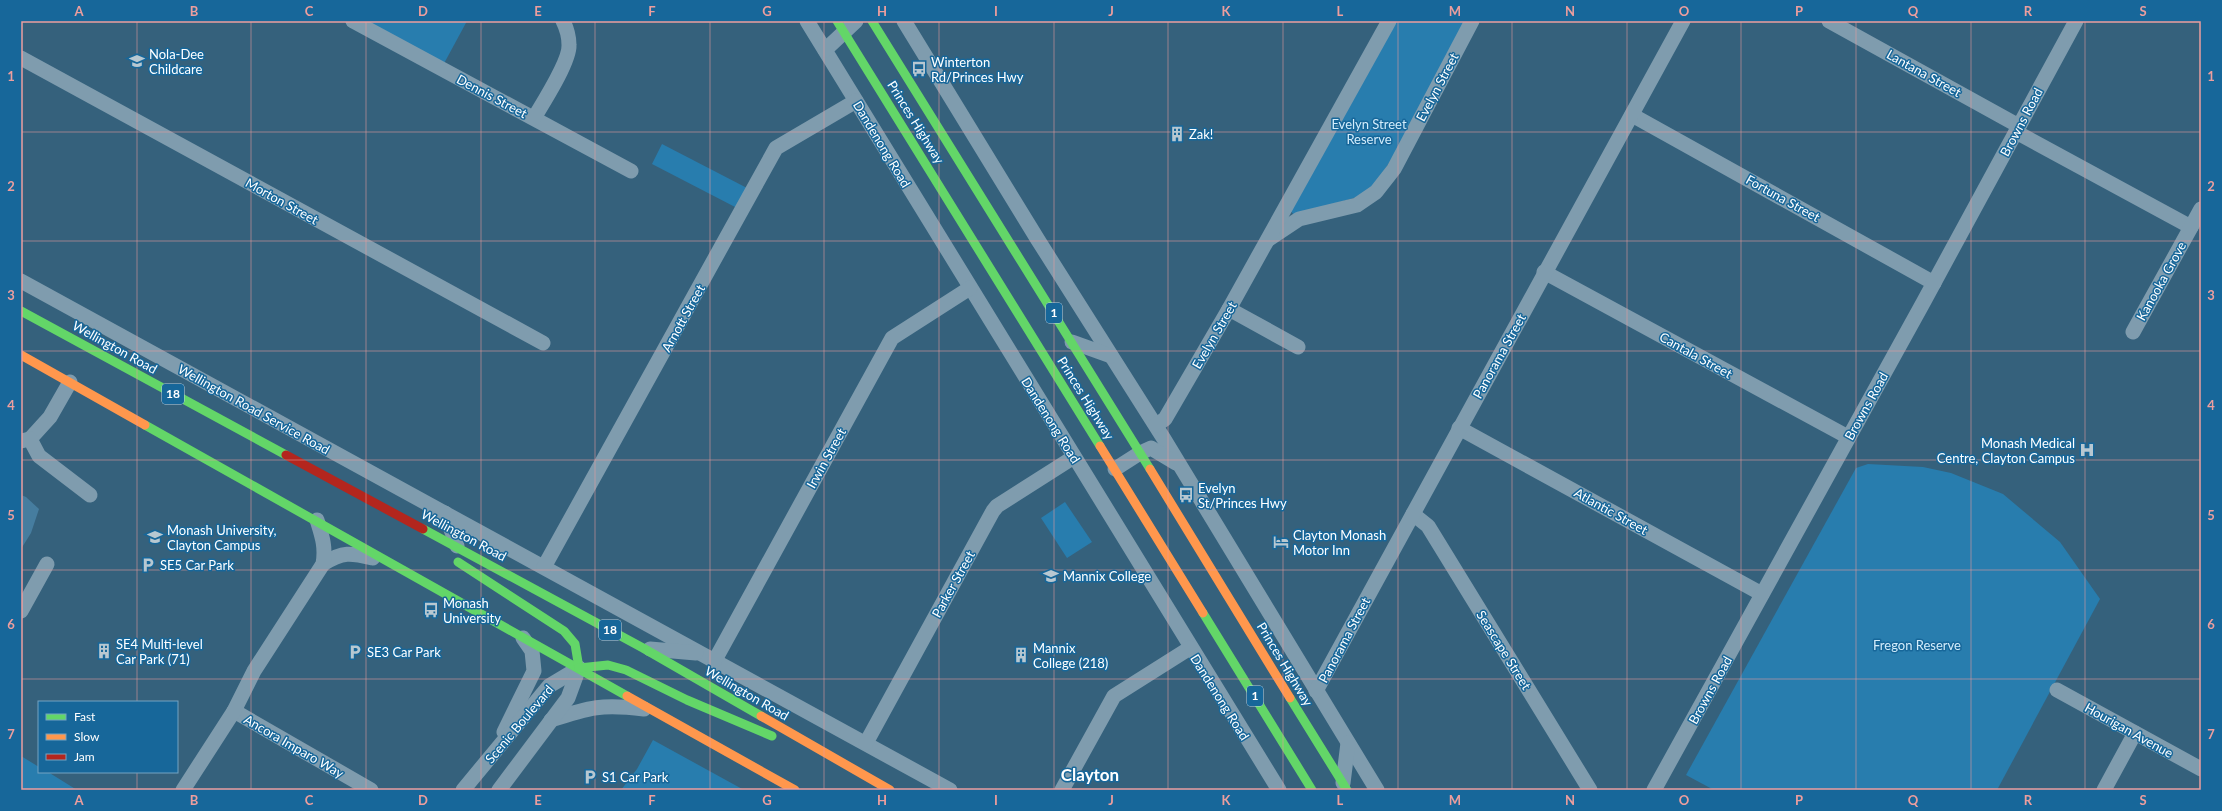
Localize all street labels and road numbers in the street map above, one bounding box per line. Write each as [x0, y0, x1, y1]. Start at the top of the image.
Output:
street label: Lantana Street [1884, 46, 1964, 100]
street label: Evelyn Street [1412, 50, 1462, 124]
street label: Dennis Street [454, 71, 530, 121]
street label: Princes Highway [884, 78, 948, 167]
street label: Browns Road [1996, 85, 2046, 159]
street label: Dandenong Road [850, 98, 914, 190]
street label: Fortuna Street [1743, 171, 1823, 225]
street label: Morton Street [243, 174, 321, 228]
street label: Kanooka Grove [2133, 239, 2189, 323]
street label: Arnott Street [658, 281, 708, 354]
street label: Evelyn Street [1188, 298, 1240, 372]
road number: 1 [1046, 303, 1062, 323]
street label: Panorama Street [1469, 311, 1529, 401]
street label: Wellington Road [70, 317, 160, 377]
street label: Cantala Street [1657, 328, 1735, 382]
street label: Princes Highway [1054, 354, 1118, 443]
street label: Wellington Road Service Road [175, 361, 333, 457]
street label: Browns Road [1841, 369, 1891, 443]
street label: Dandenong Road [1018, 374, 1084, 466]
road number: 18 [162, 384, 184, 404]
street label: Irwin Street [803, 425, 849, 491]
street label: Atlantic Street [1571, 484, 1651, 538]
street label: Wellington Road [419, 506, 509, 564]
street label: Parker Street [928, 548, 978, 620]
street label: Panorama Street [1315, 594, 1373, 685]
street label: Seascape Street [1473, 607, 1535, 693]
street label: Princes Highway [1254, 619, 1316, 709]
road number: 18 [599, 620, 621, 640]
street label: Dandenong Road [1187, 651, 1253, 743]
street label: Browns Road [1685, 653, 1735, 727]
street label: Wellington Road [702, 663, 792, 723]
street label: Scenic Boulevard [482, 682, 556, 766]
road number: 1 [1247, 686, 1263, 706]
street label: Hourigan Avenue [2082, 699, 2176, 761]
street label: Ancora Imparo Way [241, 711, 347, 781]

